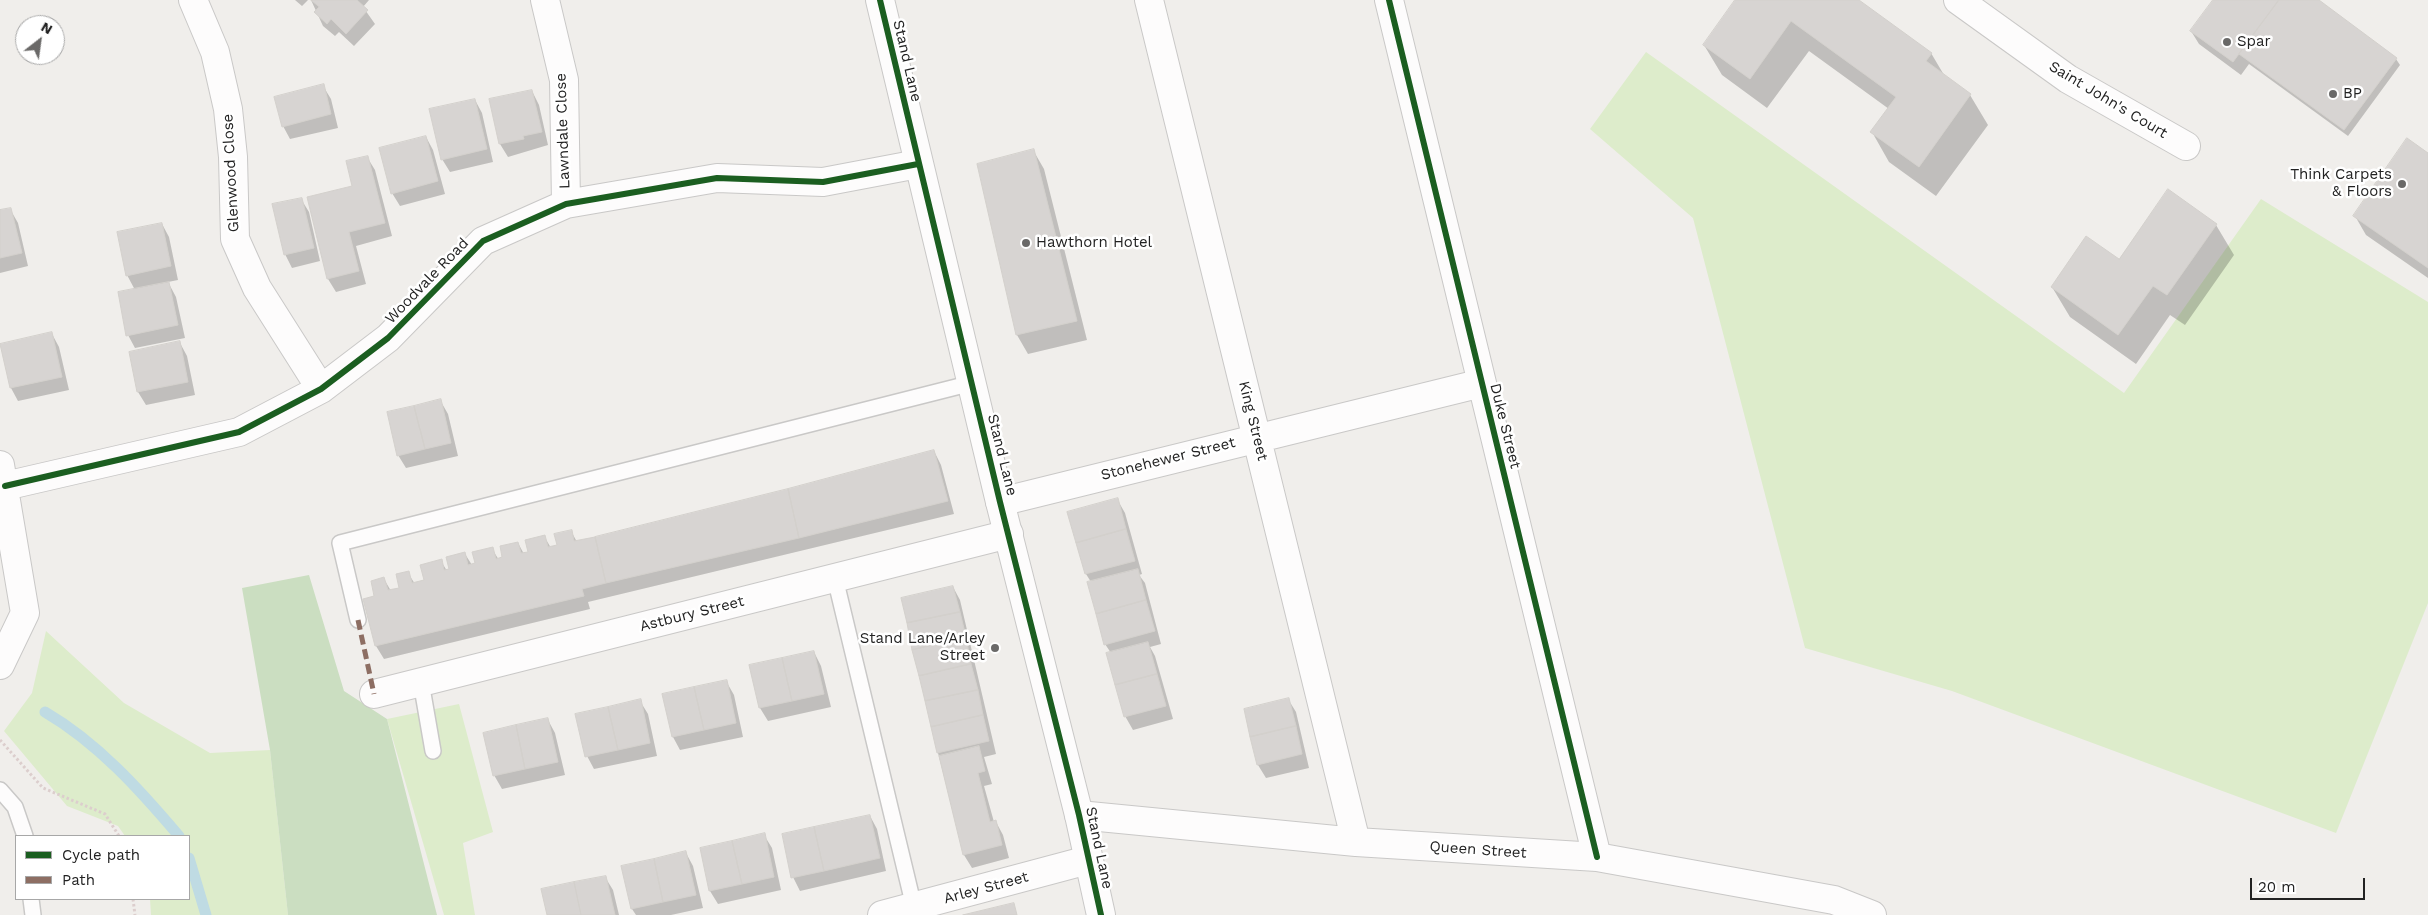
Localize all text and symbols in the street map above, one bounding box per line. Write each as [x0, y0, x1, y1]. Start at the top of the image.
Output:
north arrow [15, 15, 65, 65]
text: N [39, 18, 55, 37]
street label: Stand Lane [889, 18, 925, 104]
place label: Spar [2237, 33, 2271, 51]
marker: Spar [2221, 36, 2233, 48]
street label: Saint John's Court [2046, 58, 2170, 142]
street label: Lawndale Close [552, 73, 574, 189]
place label: BP [2343, 85, 2362, 103]
marker: BP [2327, 88, 2339, 100]
street label: Glenwood Close [219, 113, 243, 233]
place label: Think Carpets & Floors [2290, 166, 2392, 201]
marker: Think Carpets & Floors [2396, 178, 2408, 190]
street label: Woodvale Road [381, 234, 473, 328]
place label: Hawthorn Hotel [1036, 234, 1152, 252]
marker: Hawthorn Hotel [1020, 237, 1032, 249]
street label: King Street [1234, 379, 1272, 463]
street label: Duke Street [1486, 382, 1524, 470]
street label: Stand Lane [983, 412, 1021, 498]
street label: Stonehewer Street [1099, 434, 1237, 484]
street label: Astbury Street [638, 592, 746, 636]
place label: Stand Lane/Arley Street [860, 630, 985, 665]
marker: Stand Lane/Arley Street [989, 642, 1001, 654]
street label: Stand Lane [1082, 805, 1116, 891]
legend [15, 835, 190, 900]
street label: Queen Street [1429, 838, 1527, 862]
text: Cycle path [62, 846, 140, 864]
street label: Arley Street [942, 868, 1030, 908]
scale bar [2253, 868, 2368, 900]
text: Path [62, 871, 95, 889]
text: 20 m [2258, 878, 2296, 896]

